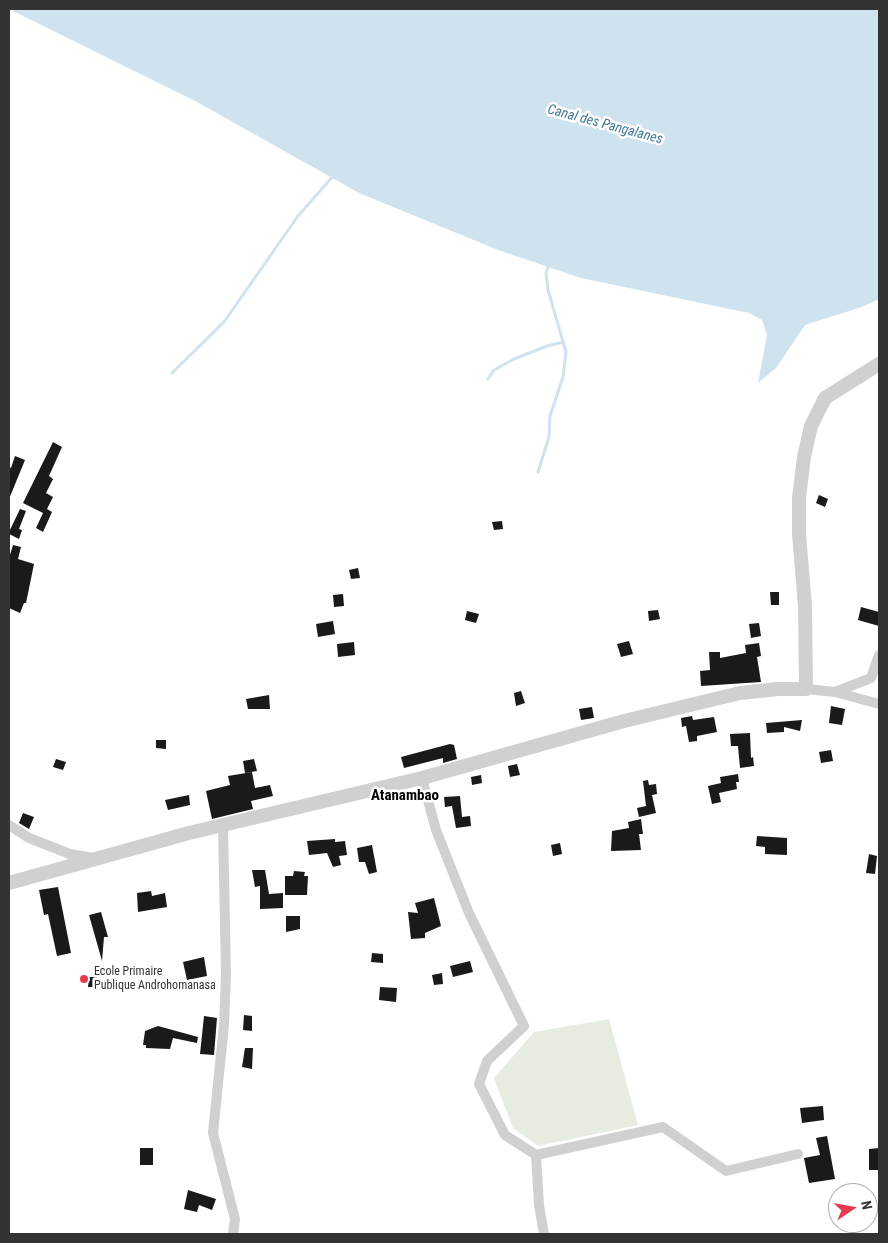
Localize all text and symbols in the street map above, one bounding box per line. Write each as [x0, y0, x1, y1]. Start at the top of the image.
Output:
water label: Canal des Pangalanes [546, 102, 664, 148]
district label: Atanambao [371, 787, 439, 805]
place label: Ecole Primaire Publique Androhomanasa [94, 965, 216, 993]
marker: Ecole Primaire Publique Androhomanasa [78, 973, 90, 985]
north arrow [828, 1183, 878, 1233]
text: N [858, 1199, 875, 1211]

